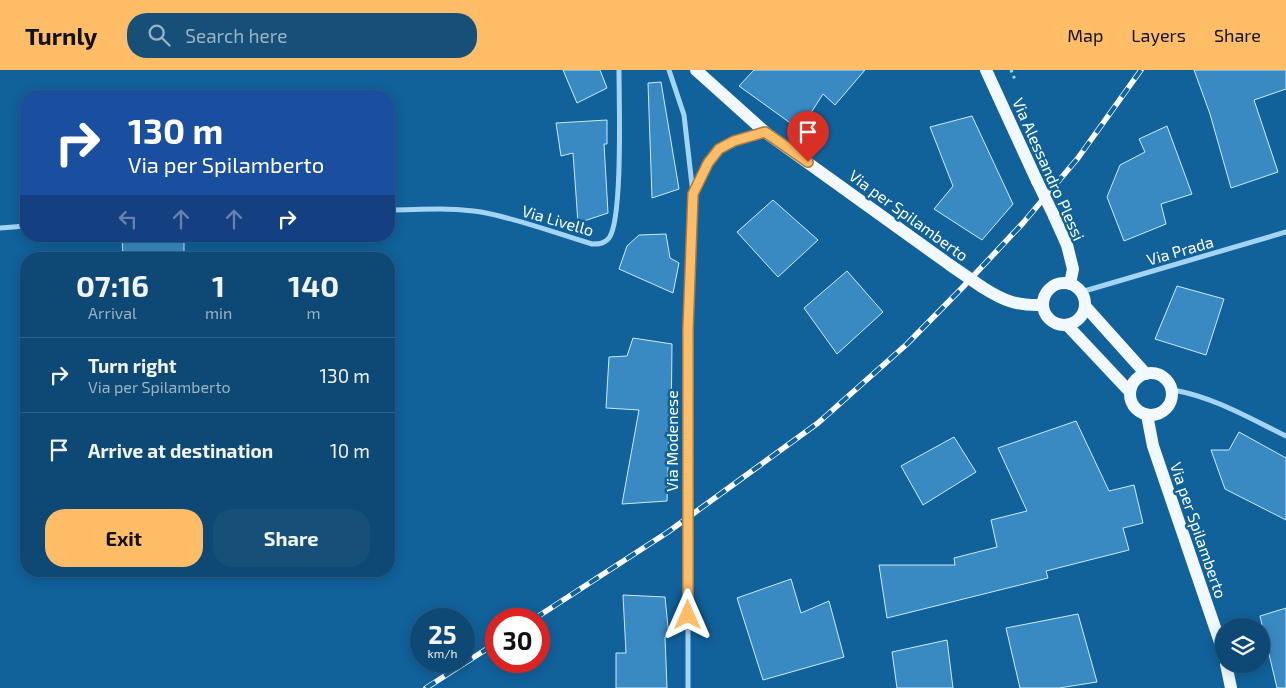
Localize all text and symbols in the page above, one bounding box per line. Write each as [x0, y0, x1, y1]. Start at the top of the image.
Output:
search box [127, 13, 477, 58]
text: Turnly [25, 21, 97, 50]
icon: search [145, 21, 173, 49]
text: Search here [185, 24, 287, 47]
text: Map [1067, 24, 1103, 46]
text: Layers [1131, 24, 1186, 46]
text: Share [1214, 24, 1261, 46]
street label: Via Alessandro Plessi [1009, 95, 1089, 243]
text: 130 m [128, 109, 223, 151]
icon: right [45, 110, 110, 175]
pin [787, 111, 829, 162]
icon: arrive [794, 118, 822, 146]
text: Via per Spilamberto [128, 151, 324, 177]
street label: Via per Spilamberto [846, 165, 972, 265]
street label: Via Livello [520, 201, 596, 239]
icon: left [114, 205, 142, 233]
icon: ahead [167, 205, 195, 233]
icon: ahead [220, 205, 248, 233]
icon: right [273, 205, 301, 233]
street label: Via Prada [1144, 231, 1216, 269]
text: 07:16 [76, 267, 149, 303]
text: 1 [212, 267, 225, 303]
text: 140 [288, 267, 339, 303]
text: Arrival [88, 303, 137, 322]
text: min [205, 303, 232, 322]
text: m [307, 303, 321, 322]
text: Turn right [88, 354, 176, 377]
icon: right [45, 361, 73, 389]
text: 130 m [320, 364, 370, 387]
text: Via per Spilamberto [88, 377, 231, 396]
street label: Via Modenese [662, 390, 681, 492]
icon: arrive [45, 436, 73, 464]
text: Arrive at destination [88, 439, 273, 462]
text: 10 m [330, 439, 370, 462]
street label: Via per Spilamberto [1167, 459, 1231, 601]
button: Exit [45, 509, 203, 567]
button: Share [213, 509, 370, 567]
position arrow [661, 588, 713, 640]
speed limit sign: 30 [485, 608, 550, 673]
map controls [1215, 618, 1270, 673]
button: layers [1215, 618, 1270, 673]
text: 25 [428, 619, 457, 649]
text: km/h [428, 646, 457, 660]

